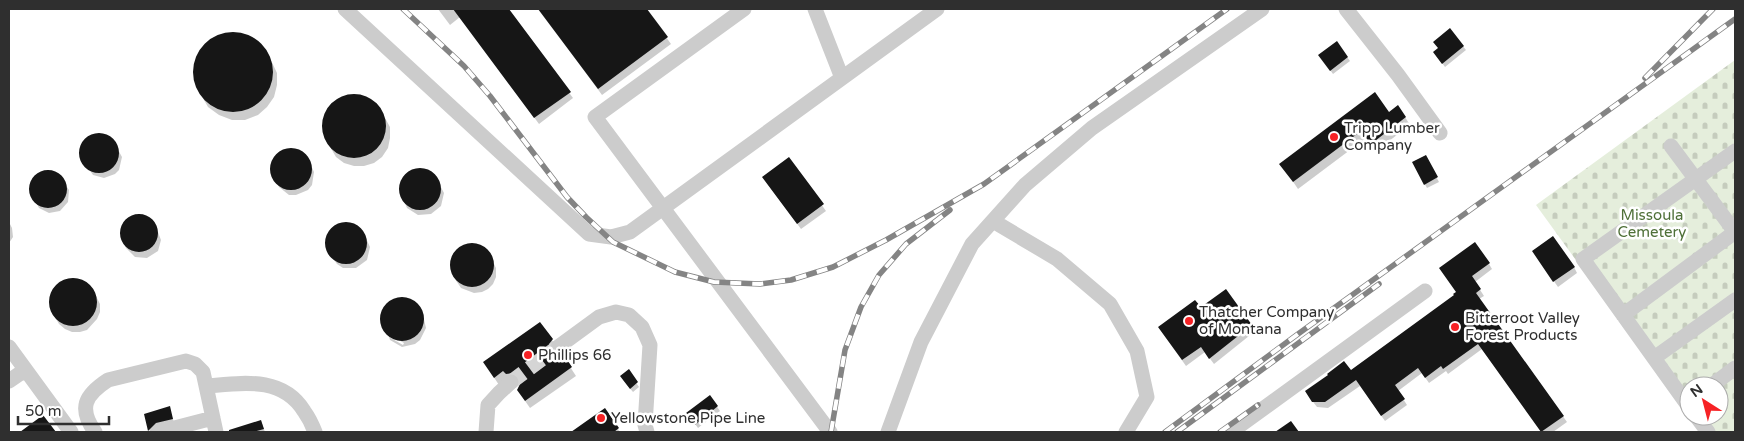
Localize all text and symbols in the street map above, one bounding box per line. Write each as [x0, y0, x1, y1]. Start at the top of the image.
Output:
place label: Tripp Lumber Company [1344, 119, 1440, 154]
marker: Tripp Lumber Company [1328, 131, 1340, 143]
park label: Missoula Cemetery [1618, 206, 1686, 241]
place label: Thatcher Company of Montana [1199, 303, 1334, 338]
place label: Bitterroot Valley Forest Products [1465, 309, 1580, 344]
marker: Thatcher Company of Montana [1183, 315, 1195, 327]
marker: Bitterroot Valley Forest Products [1449, 321, 1461, 333]
place label: Phillips 66 [538, 346, 611, 364]
marker: Phillips 66 [522, 349, 534, 361]
north arrow [1679, 376, 1729, 426]
text: N [1687, 381, 1706, 401]
scale bar [18, 394, 109, 426]
text: 50 m [25, 402, 62, 420]
place label: Yellowstone Pipe Line [611, 409, 765, 427]
marker: Yellowstone Pipe Line [595, 412, 607, 424]

